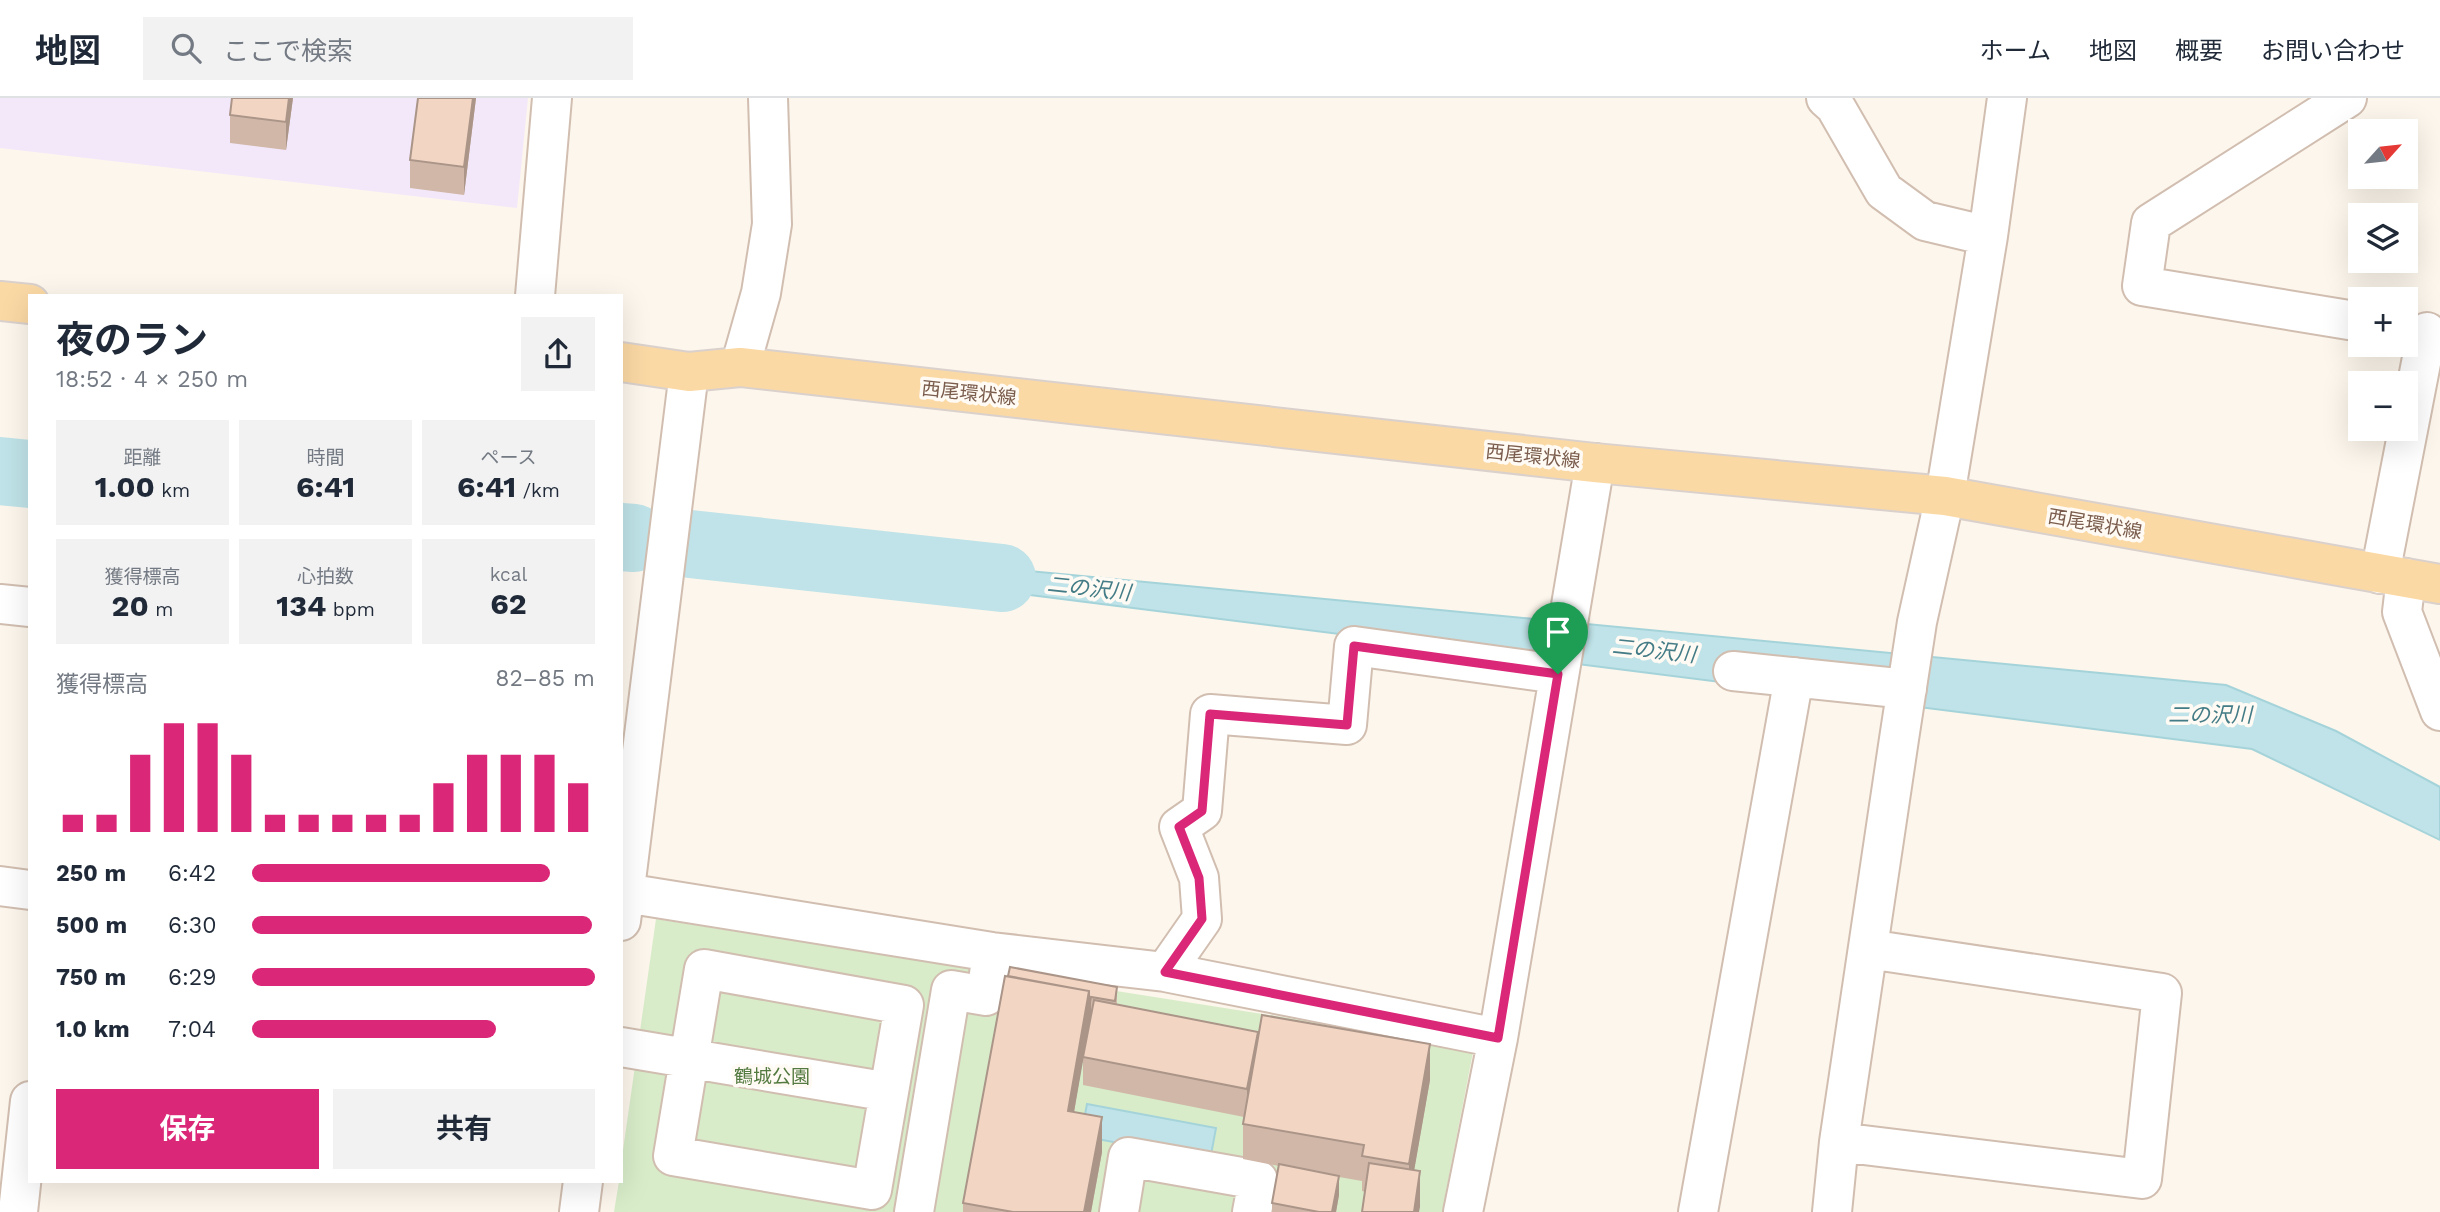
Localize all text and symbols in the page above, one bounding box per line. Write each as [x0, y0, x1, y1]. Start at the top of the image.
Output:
search box [143, 17, 633, 80]
icon: search [167, 29, 205, 67]
text: 地図 [35, 31, 101, 70]
text: ここで検索 [223, 36, 353, 66]
text: ホーム [1980, 37, 2051, 65]
text: 地図 [2089, 37, 2137, 65]
text: 概要 [2175, 37, 2223, 65]
text: お問い合わせ [2261, 37, 2405, 65]
north arrow [2348, 119, 2418, 189]
map controls [2348, 119, 2418, 441]
button: layers [2348, 203, 2418, 273]
button: + [2348, 287, 2418, 357]
button: share [521, 317, 595, 391]
text: 夜のラン [56, 318, 208, 362]
text: 18:52 · 4 × 250 m [56, 366, 248, 393]
button: − [2348, 371, 2418, 441]
street label: 西尾環状線 [921, 377, 1017, 409]
street label: 西尾環状線 [1485, 440, 1581, 472]
text: 距離 [123, 446, 162, 469]
text: 時間 [306, 446, 345, 469]
text: ペース [480, 446, 537, 469]
text: 1.00 [95, 469, 155, 504]
text: 6:41 [296, 469, 355, 504]
text: 6:41 [457, 469, 516, 504]
text: km [155, 479, 190, 502]
text: /km [516, 479, 560, 502]
street label: 西尾環状線 [2046, 504, 2144, 544]
text: kcal [490, 563, 527, 586]
text: 獲得標高 [104, 565, 181, 588]
text: 心拍数 [297, 565, 354, 588]
water label: 二の沢川 [1046, 571, 1134, 605]
text: 62 [490, 586, 527, 621]
text: 20 [112, 588, 149, 623]
text: 134 [276, 588, 326, 623]
text: m [149, 598, 173, 621]
text: bpm [326, 598, 375, 621]
pin [1528, 602, 1588, 674]
icon: arrive [1539, 613, 1577, 651]
water label: 二の沢川 [1611, 633, 1699, 667]
text: 82–85 m [495, 665, 595, 692]
text: 獲得標高 [56, 671, 148, 698]
water label: 二の沢川 [2168, 702, 2254, 727]
text: 250 m [56, 860, 126, 887]
text: 6:42 [168, 860, 216, 887]
text: 500 m [56, 912, 127, 939]
text: 6:30 [168, 912, 217, 939]
text: 750 m [56, 964, 126, 991]
text: 6:29 [168, 964, 216, 991]
text: 1.0 km [56, 1016, 130, 1043]
text: 7:04 [168, 1016, 216, 1043]
park label: 鶴城公園 [734, 1065, 810, 1088]
button: 保存 [56, 1089, 319, 1169]
button: 共有 [333, 1089, 595, 1169]

